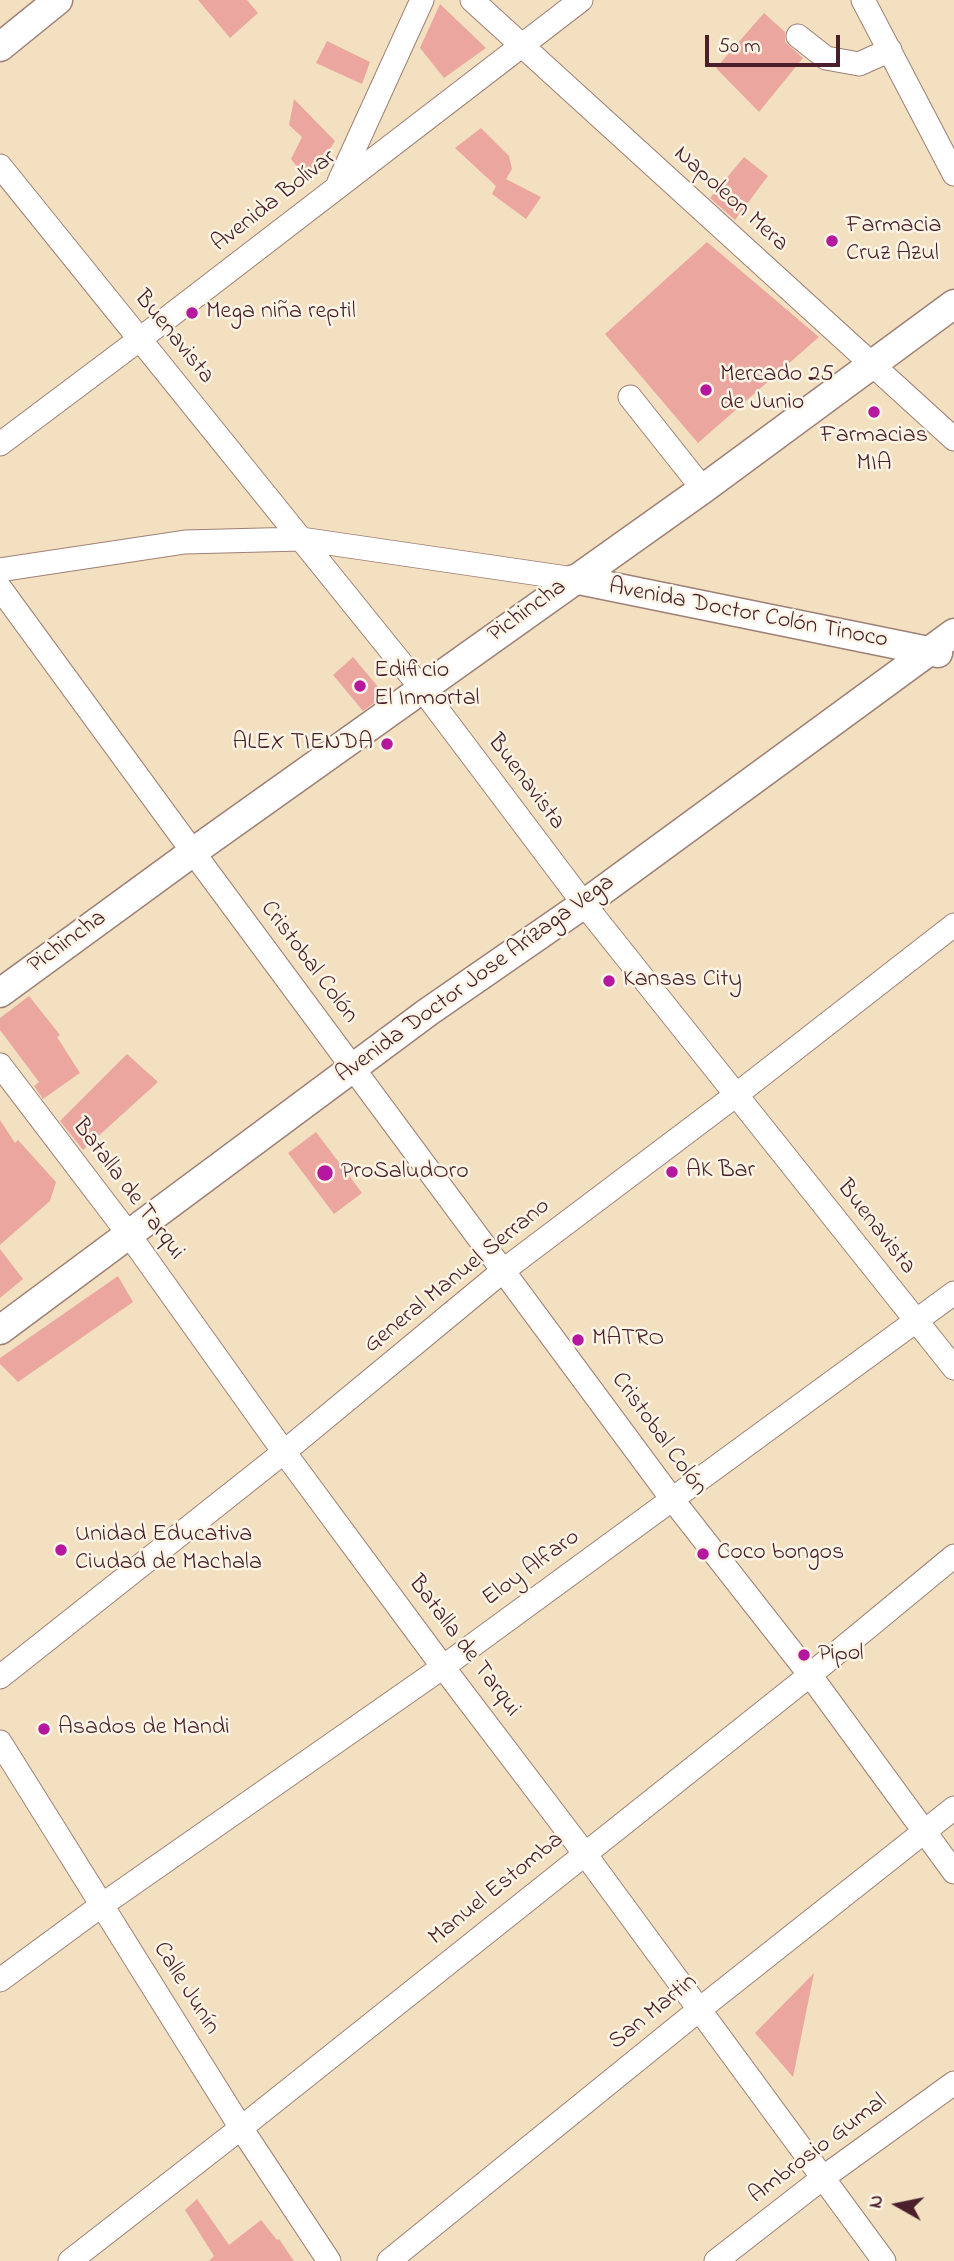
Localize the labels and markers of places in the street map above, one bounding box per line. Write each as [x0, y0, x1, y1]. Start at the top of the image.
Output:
place label: Farmacia Cruz Azul [846, 213, 941, 269]
marker: Farmacia Cruz Azul [824, 233, 840, 249]
place label: Mega niña reptil [206, 299, 356, 327]
marker: Mega niña reptil [184, 305, 200, 321]
place label: Mercado 25 de Junio [720, 362, 834, 418]
marker: Mercado 25 de Junio [698, 382, 714, 398]
marker: Farmacias MIA [866, 404, 882, 420]
place label: Farmacias MIA [820, 423, 928, 479]
place label: Edificio El Inmortal [374, 658, 480, 714]
marker: Edificio El Inmortal [352, 678, 368, 694]
place label: ALEX TIENDA [232, 730, 373, 758]
marker: ALEX TIENDA [379, 736, 395, 752]
place label: Kansas City [623, 967, 742, 995]
marker: Kansas City [601, 973, 617, 989]
place label: AK Bar [686, 1158, 755, 1186]
place label: ProSaludOro [341, 1159, 469, 1187]
marker: ProSaludOro [315, 1163, 335, 1183]
marker: AK Bar [664, 1164, 680, 1180]
place label: MATRO [592, 1326, 664, 1354]
marker: MATRO [570, 1332, 586, 1348]
place label: Unidad Educativa Ciudad de Machala [75, 1522, 262, 1578]
place label: Coco bongos [717, 1540, 844, 1568]
marker: Unidad Educativa Ciudad de Machala [53, 1542, 69, 1558]
marker: Coco bongos [695, 1546, 711, 1562]
place label: Pipol [818, 1641, 864, 1669]
marker: Pipol [796, 1647, 812, 1663]
place label: Asados de Mandi [58, 1715, 230, 1743]
marker: Asados de Mandi [36, 1721, 52, 1737]

